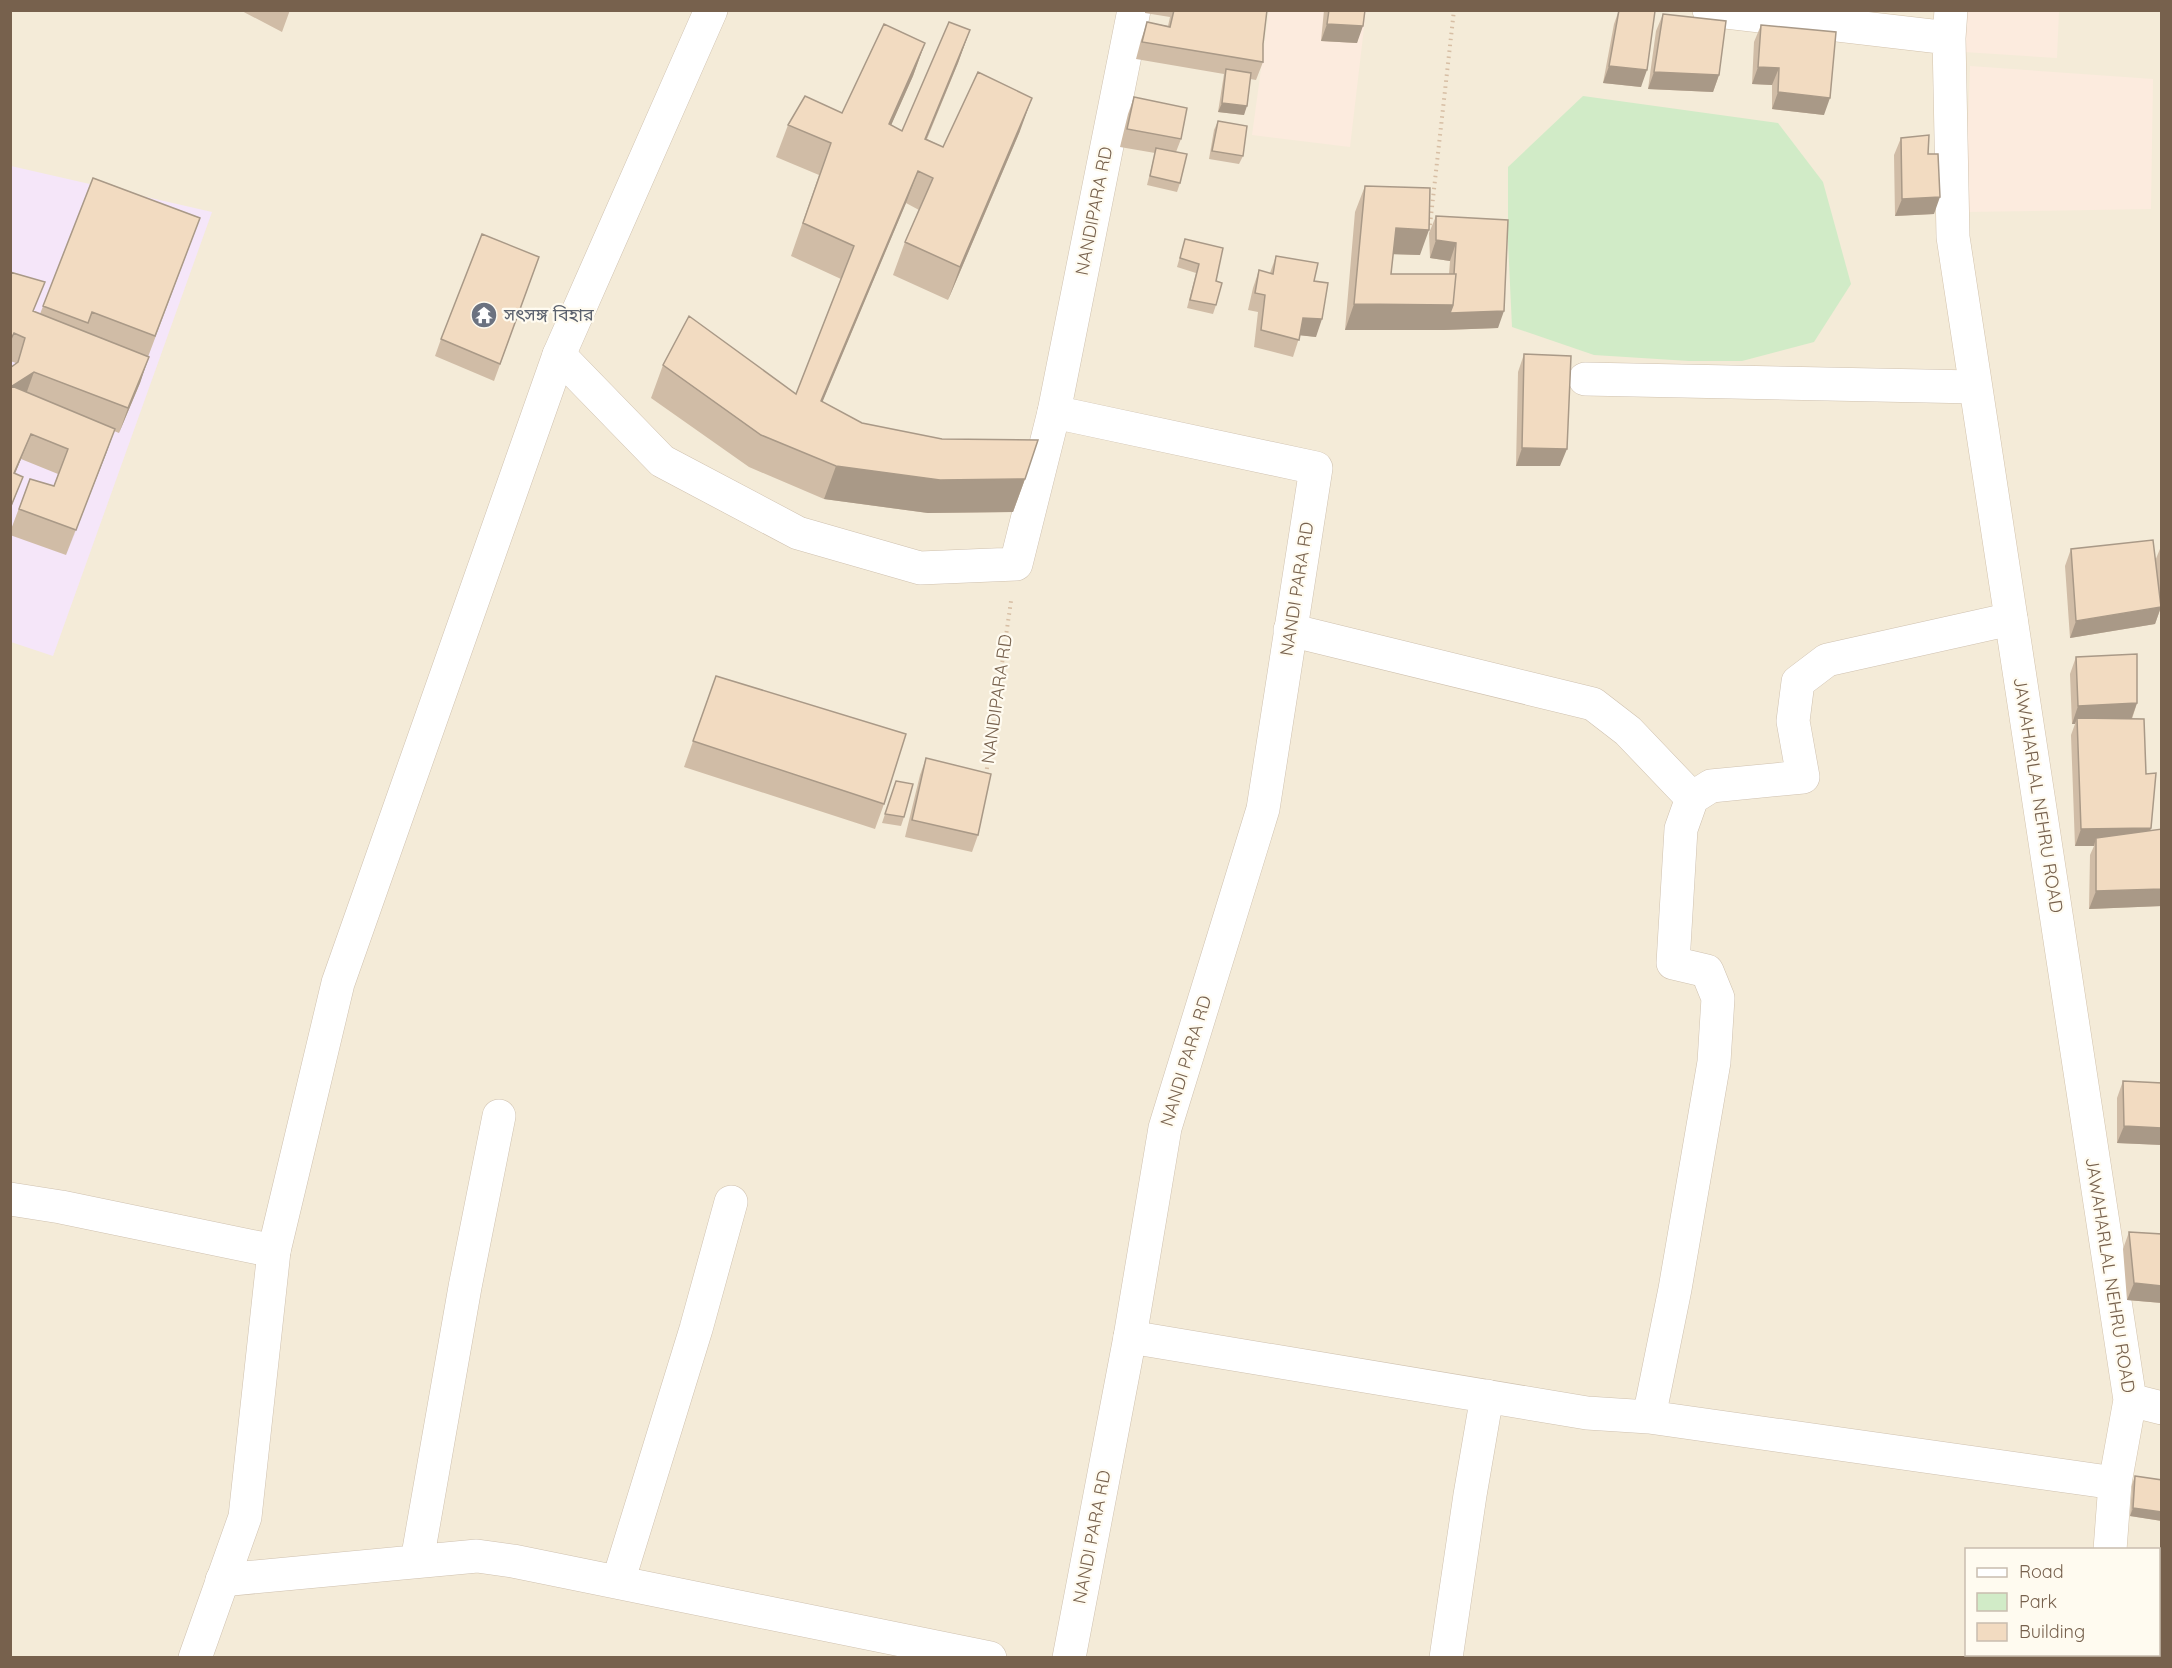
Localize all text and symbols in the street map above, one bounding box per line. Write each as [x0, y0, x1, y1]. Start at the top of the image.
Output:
street label: NANDIPARA RD [1070, 145, 1117, 277]
temple icon: সৎসঙ্গ বিহার [469, 300, 499, 330]
place label: সৎসঙ্গ বিহার [503, 303, 594, 326]
street label: NANDI PARA RD [1275, 520, 1318, 658]
street label: NANDIPARA RD [976, 633, 1017, 765]
street label: JAWAHARLAL NEHRU ROAD [2008, 675, 2069, 915]
street label: NANDI PARA RD [1155, 993, 1216, 1129]
street label: JAWAHARLAL NEHRU ROAD [2080, 1155, 2141, 1395]
street label: NANDI PARA RD [1067, 1468, 1116, 1606]
legend [1965, 1548, 2160, 1656]
text: Road [2019, 1560, 2064, 1583]
text: Park [2019, 1590, 2057, 1613]
text: Building [2019, 1620, 2085, 1643]

